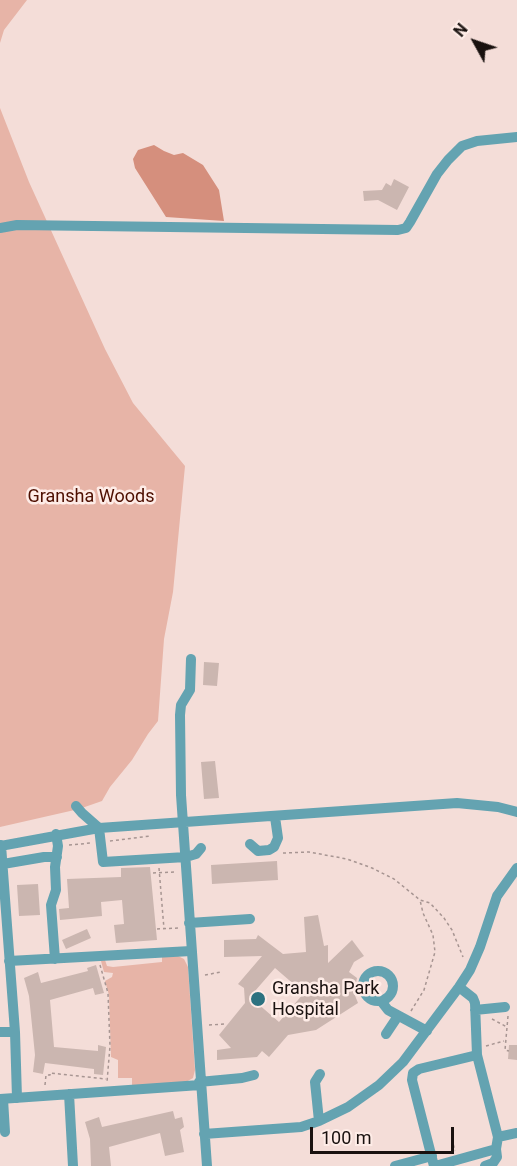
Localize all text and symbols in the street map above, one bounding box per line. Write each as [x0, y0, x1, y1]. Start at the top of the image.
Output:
north arrow [445, 12, 505, 72]
text: N [450, 20, 472, 41]
park label: Gransha Woods [28, 486, 154, 508]
place label: Gransha Park Hospital [272, 978, 379, 1020]
marker: Gransha Park Hospital [249, 990, 267, 1008]
scale bar [313, 1115, 457, 1153]
text: 100 m [321, 1127, 372, 1148]

